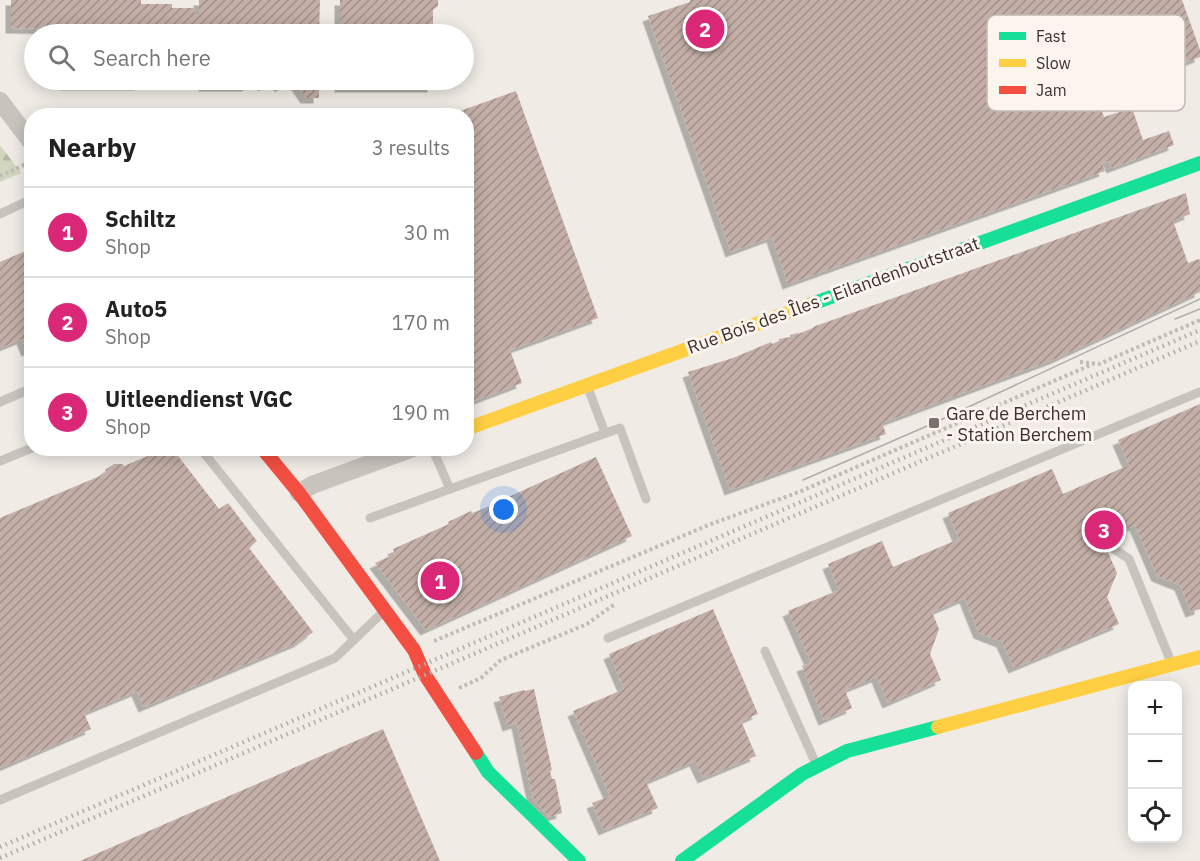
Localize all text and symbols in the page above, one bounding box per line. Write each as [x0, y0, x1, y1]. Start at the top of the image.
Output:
pin: 2 [686, 6, 724, 51]
legend [987, 15, 1185, 111]
search box [24, 24, 474, 90]
text: Fast [1036, 26, 1066, 46]
icon: search [45, 41, 78, 74]
text: Search here [93, 43, 211, 72]
text: Slow [1036, 53, 1071, 73]
text: Jam [1036, 80, 1067, 100]
text: Nearby [48, 130, 136, 164]
text: 3 results [372, 134, 450, 161]
text: Schiltz [105, 204, 176, 233]
text: 1 [62, 219, 74, 246]
text: 30 m [404, 219, 450, 246]
street label: Rue Bois des Îles - Eilandenhoutstraat [684, 231, 982, 359]
text: Shop [105, 233, 151, 260]
text: Auto5 [105, 294, 167, 323]
text: 2 [62, 309, 74, 336]
text: 170 m [392, 309, 450, 336]
text: Shop [105, 323, 151, 350]
text: Uitleendienst VGC [105, 384, 293, 413]
text: 3 [62, 399, 74, 426]
text: 190 m [392, 399, 450, 426]
place label: Gare de Berchem - Station Berchem [946, 402, 1092, 446]
text: Shop [105, 413, 151, 440]
marker: Gare de Berchem - Station Berchem [927, 416, 941, 430]
your location [489, 495, 518, 524]
pin: 3 [1084, 508, 1124, 552]
pin: 1 [420, 558, 460, 604]
map controls [1128, 681, 1182, 843]
button: + [1128, 681, 1182, 735]
button: − [1128, 735, 1182, 789]
button: locate [1128, 789, 1182, 843]

